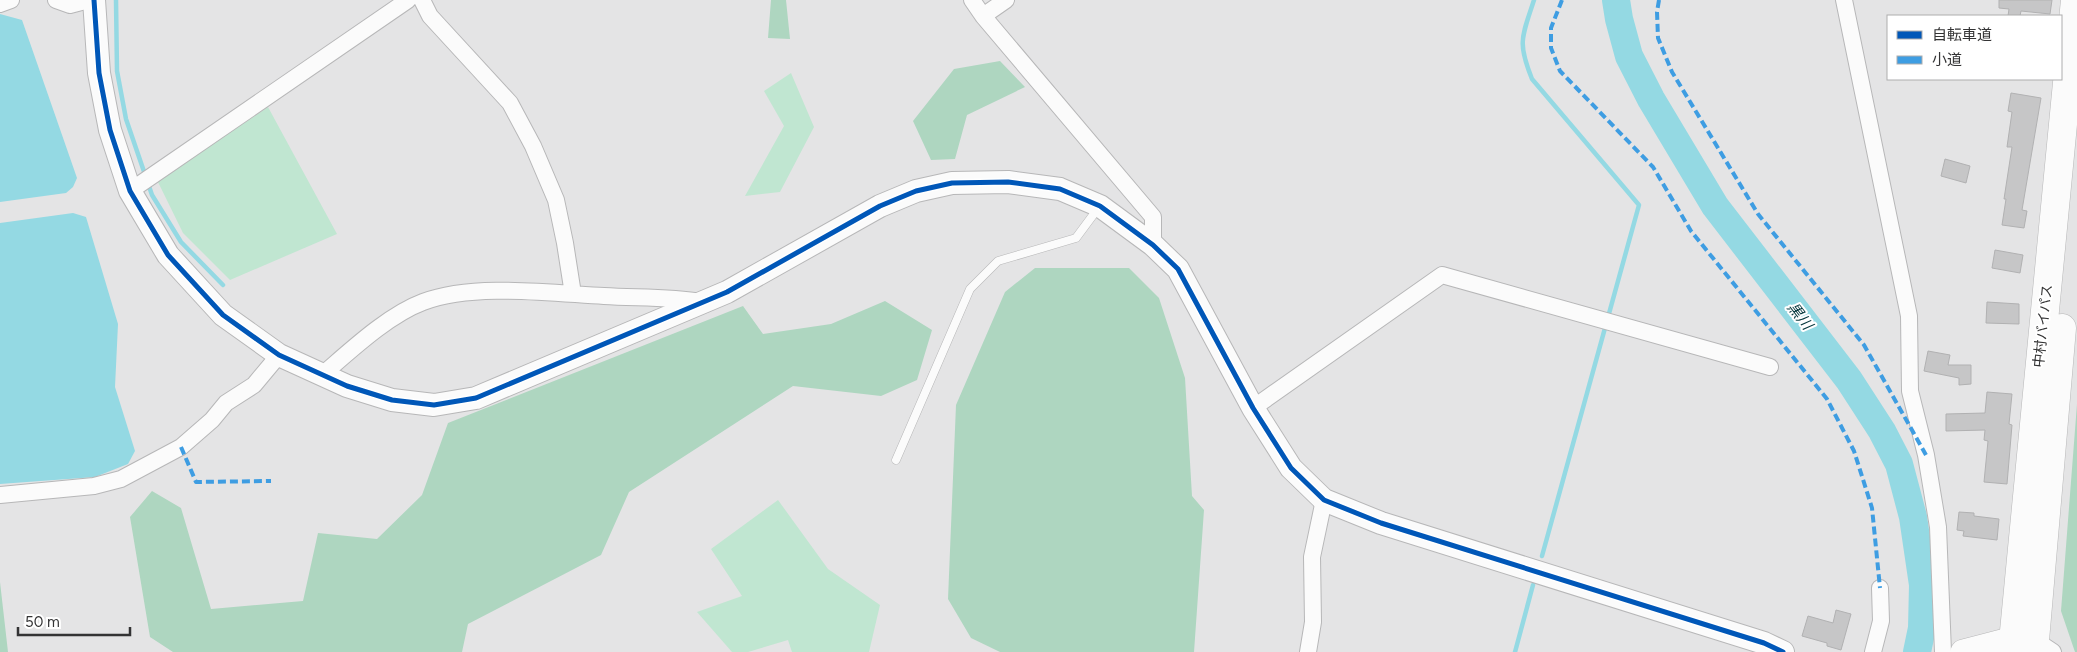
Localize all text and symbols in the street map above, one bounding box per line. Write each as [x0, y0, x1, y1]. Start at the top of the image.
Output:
legend [1887, 15, 2062, 80]
text: 自転車道 [1932, 26, 1992, 44]
text: 小道 [1932, 51, 1962, 69]
street label: 中村バイパス [2030, 283, 2056, 369]
water label: 黒川 [1784, 299, 1818, 335]
scale bar [18, 604, 130, 636]
text: 50 m [25, 613, 60, 631]

